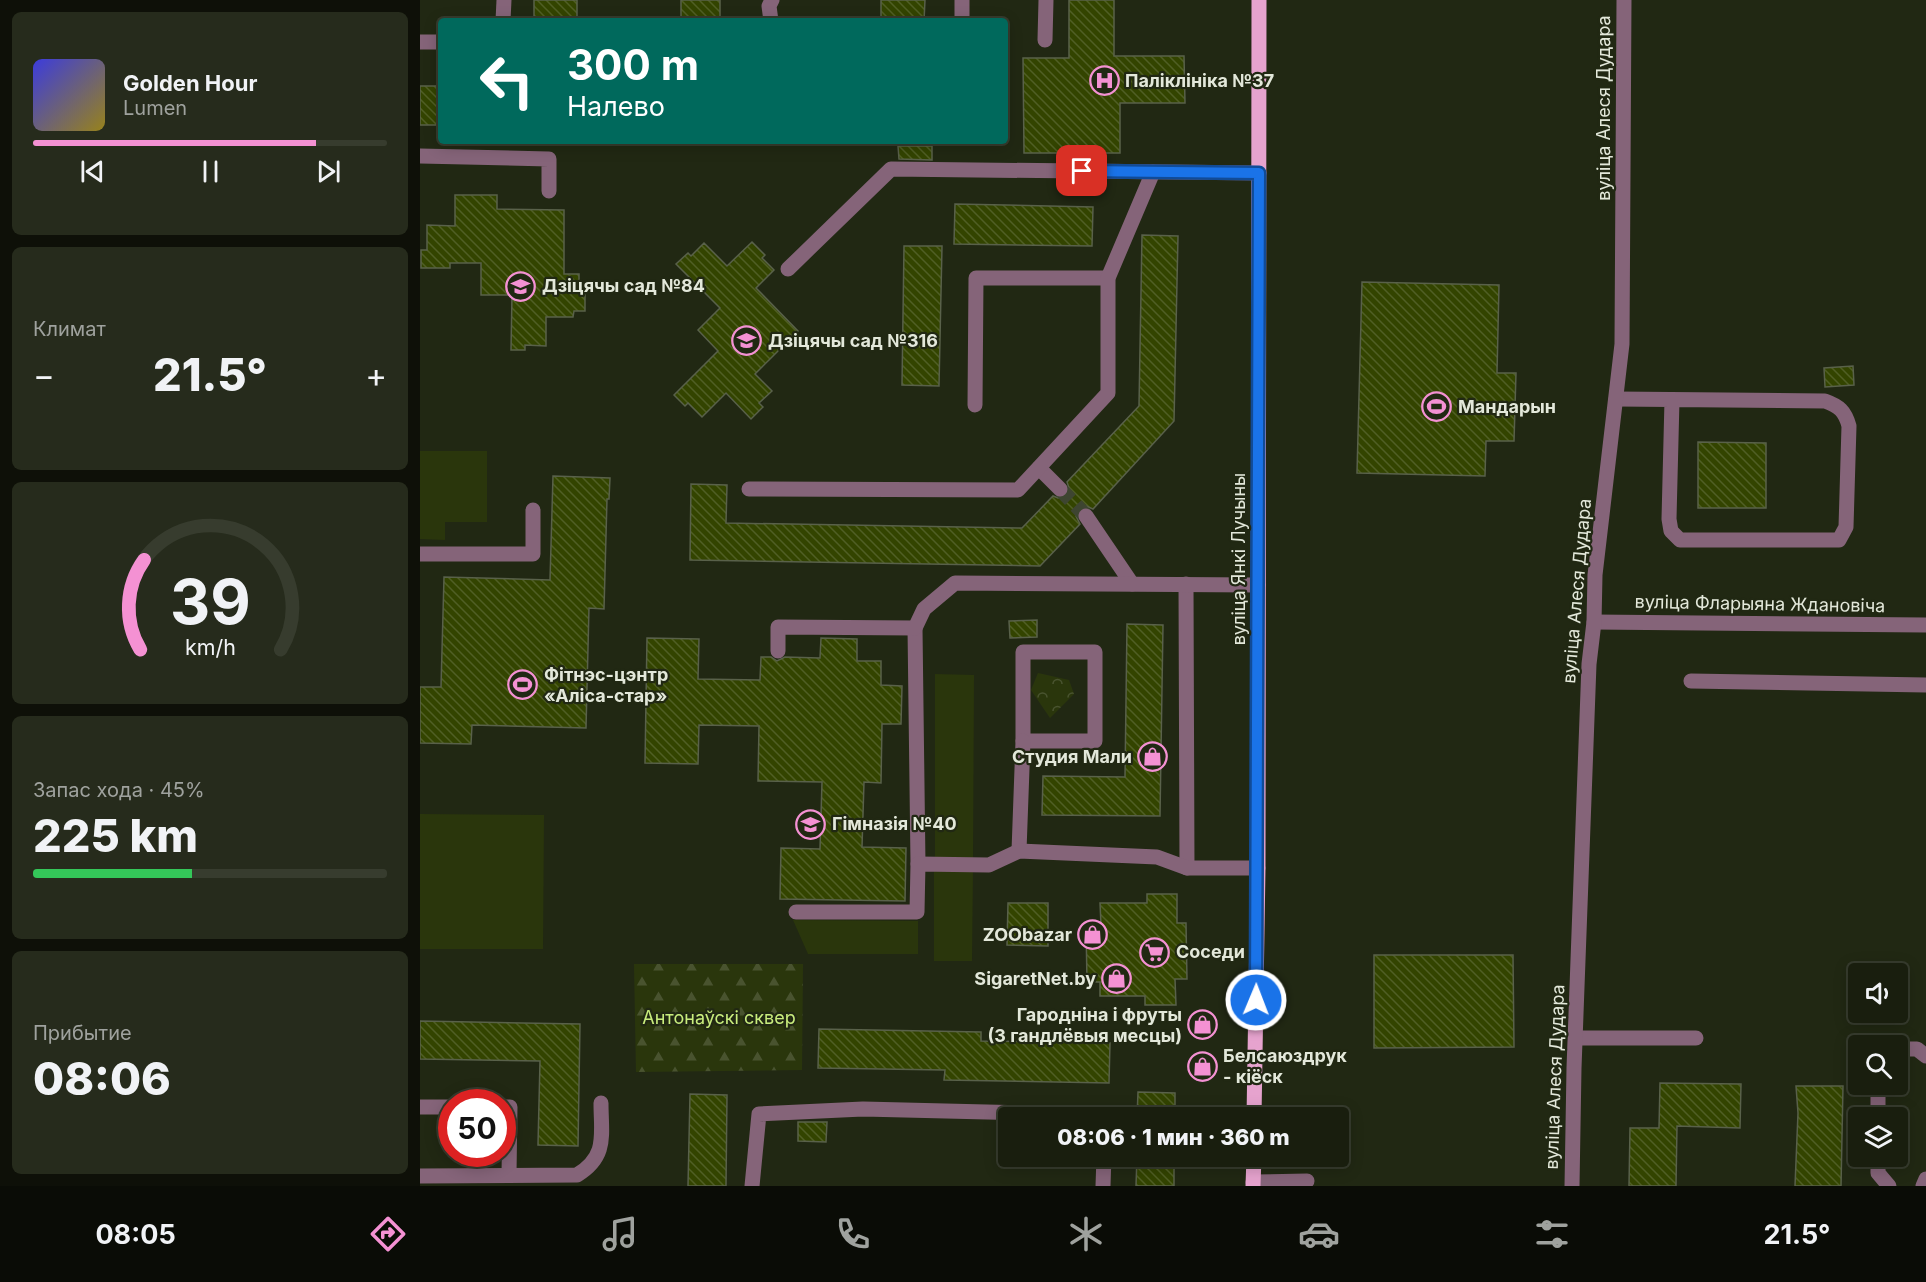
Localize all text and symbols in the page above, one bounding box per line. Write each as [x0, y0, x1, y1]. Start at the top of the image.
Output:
street label: вуліца Алеся Дудара [1593, 15, 1614, 201]
text: 300 m [567, 39, 699, 90]
icon: left [468, 42, 546, 120]
hospital icon: Паліклініка №37 [1088, 65, 1120, 97]
text: Golden Hour [123, 70, 257, 96]
place label: Паліклініка №37 [1125, 70, 1274, 91]
text: Налево [567, 90, 665, 123]
text: Lumen [123, 96, 187, 120]
pin [1056, 145, 1107, 196]
icon: arrive [1065, 154, 1098, 187]
icon: previous [76, 155, 109, 188]
icon: pause [194, 155, 227, 188]
icon: next [312, 155, 345, 188]
school or university icon: Дзіцячы сад №84 [505, 270, 537, 302]
place label: Дзіцячы сад №84 [542, 275, 705, 296]
text: Климат [33, 317, 106, 341]
school or university icon: Дзіцячы сад №316 [731, 325, 763, 357]
place label: Дзіцячы сад №316 [768, 330, 938, 351]
text: 21.5° [153, 347, 267, 402]
text: − [33, 355, 55, 395]
text: + [365, 355, 387, 395]
sports icon: Мандарын [1421, 391, 1453, 423]
place label: Мандарын [1458, 396, 1556, 417]
street label: вуліца Янкі Лучыны [1228, 473, 1249, 645]
street label: вуліца Алеся Дудара [1558, 498, 1595, 684]
text: 39 [170, 564, 250, 639]
street label: вуліца Фларыяна Ждановіча [1634, 591, 1886, 616]
text: km/h [185, 634, 235, 660]
place label: Фітнэс-цэнтр «Аліса-стар» [544, 664, 668, 706]
sports icon: Фітнэс-цэнтр «Аліса-стар» [507, 669, 539, 701]
shop icon: Студия Мали [1137, 741, 1169, 773]
place label: Студия Мали [1012, 746, 1132, 767]
text: Запас хода · 45% [33, 778, 205, 802]
text: 225 km [33, 808, 198, 863]
school or university icon: Гімназія №40 [795, 808, 827, 840]
place label: Гімназія №40 [832, 813, 957, 834]
shop icon: ZOObazar [1077, 919, 1109, 951]
place label: ZOObazar [983, 924, 1072, 945]
supermarket icon: Соседи [1139, 936, 1171, 968]
place label: Соседи [1176, 941, 1245, 962]
shop icon: SigaretNet.by [1101, 963, 1133, 995]
map controls [1848, 963, 1908, 1167]
button: sound [1848, 963, 1908, 1023]
place label: SigaretNet.by [974, 968, 1096, 989]
position arrow [1224, 968, 1288, 1032]
street label: вуліца Алеся Дудара [1541, 984, 1568, 1170]
place label: Гародніна і фруты (3 гандлёвыя месцы) [988, 1004, 1182, 1046]
park label: Антонаўскі сквер [642, 1007, 796, 1028]
shop icon: Гародніна і фруты (3 гандлёвыя месцы) [1187, 1009, 1219, 1041]
text: Прибытие [33, 1021, 132, 1045]
button: search [1848, 1035, 1908, 1095]
place label: Белсаюздрук - кіёск [1223, 1045, 1347, 1087]
shop icon: Белсаюздрук - кіёск [1186, 1050, 1218, 1082]
text: 08:06 [33, 1051, 171, 1106]
speed limit sign: 50 [438, 1089, 516, 1167]
button: layers [1848, 1107, 1908, 1167]
text: 08:06 · 1 мин · 360 m [1057, 1124, 1290, 1150]
icon: directions [367, 1213, 409, 1255]
icon: music [599, 1213, 641, 1255]
icon: phone [832, 1213, 874, 1255]
icon: climate [1065, 1213, 1107, 1255]
icon: car [1298, 1213, 1340, 1255]
icon: filters [1531, 1213, 1573, 1255]
text: 08:05 [95, 1218, 176, 1251]
text: 21.5° [1763, 1218, 1830, 1251]

